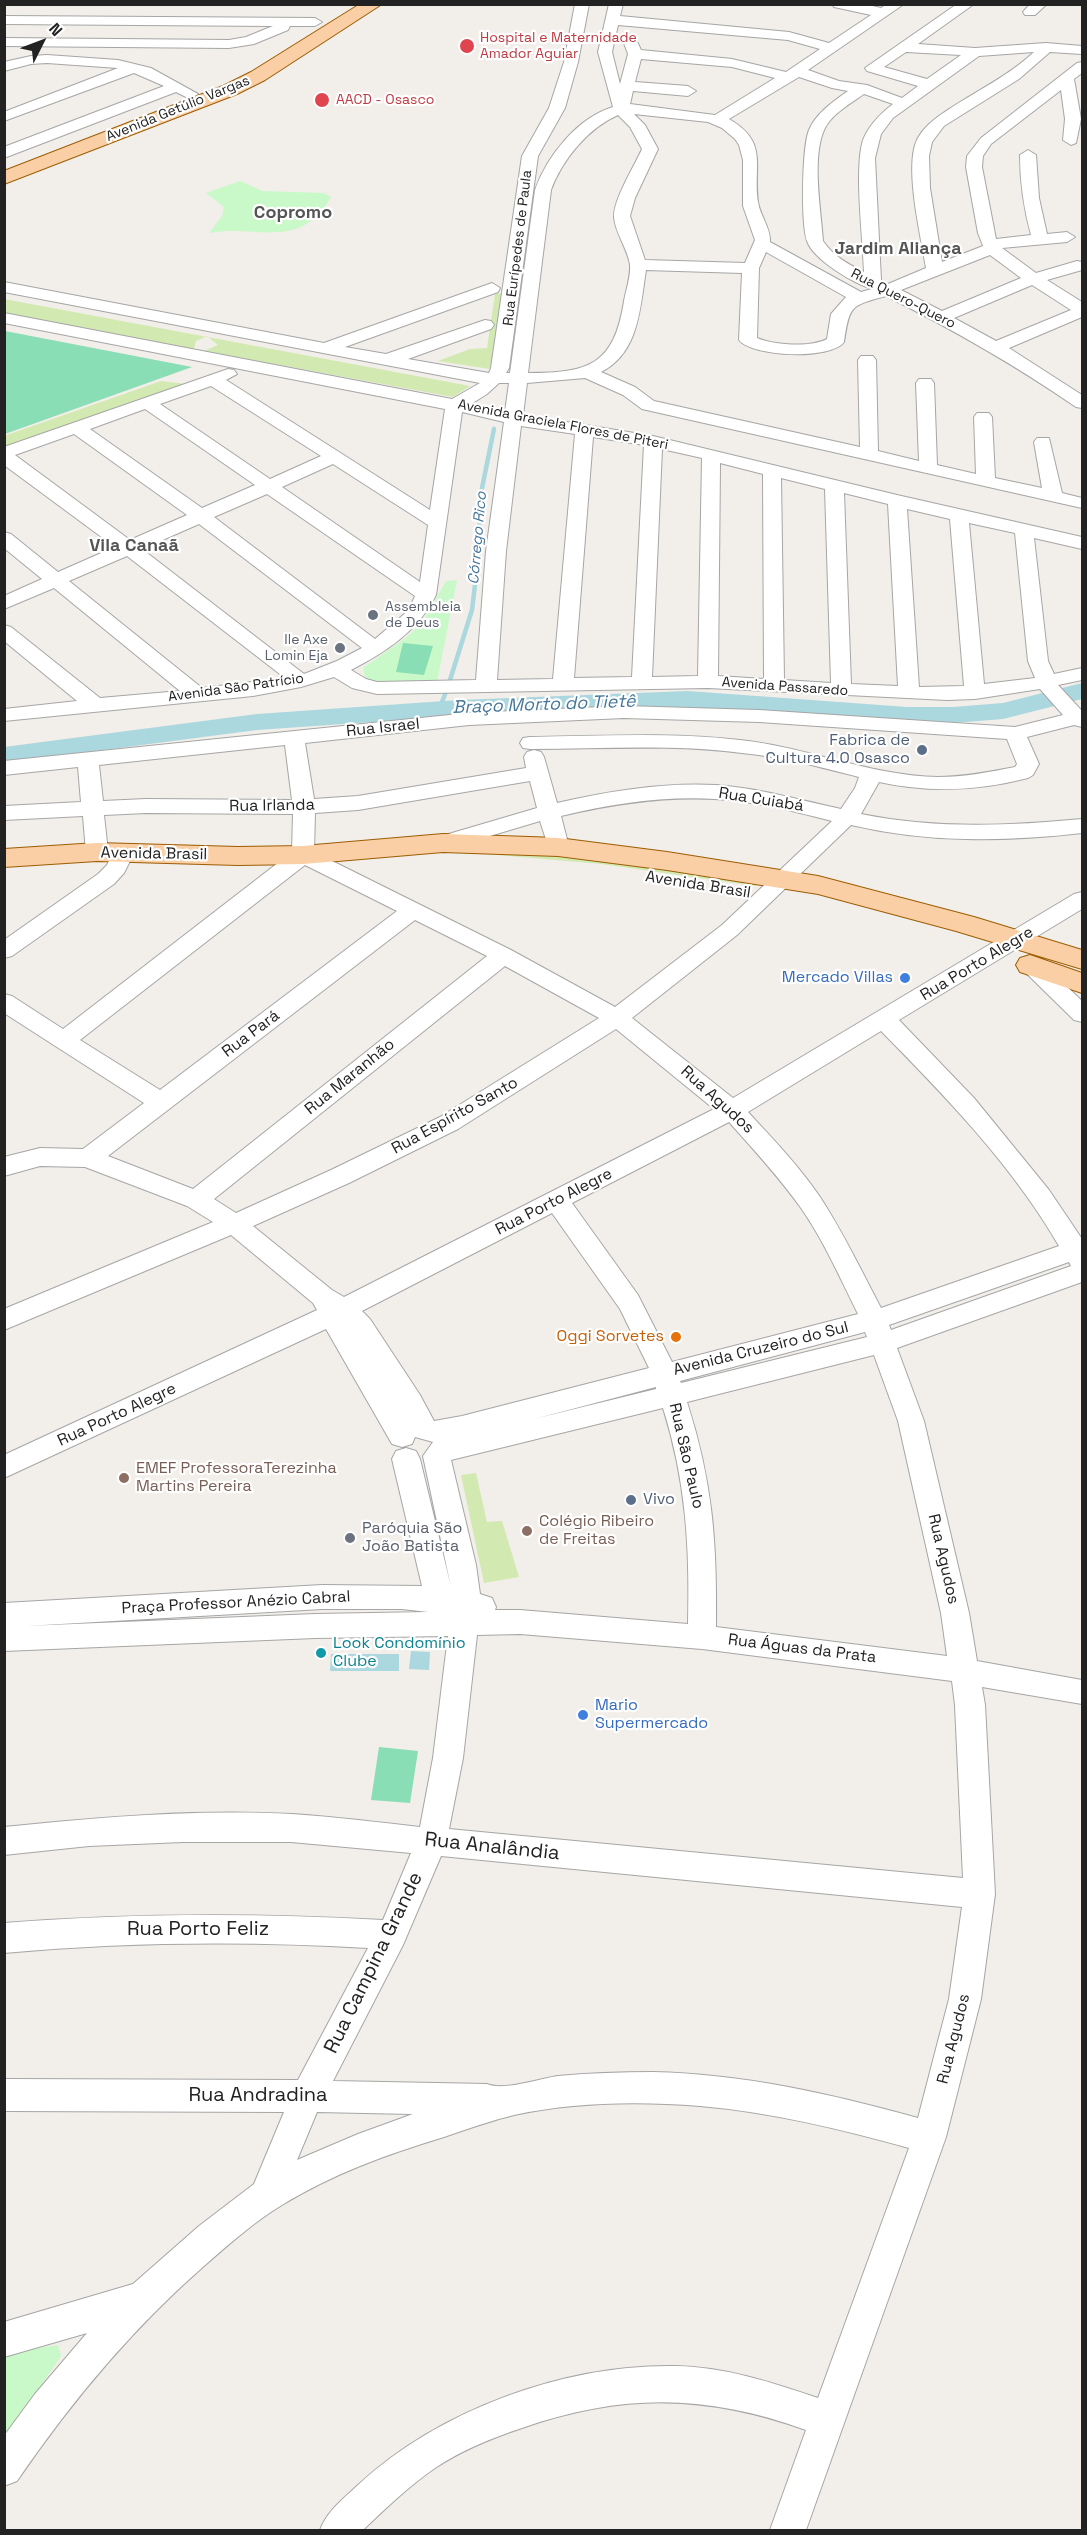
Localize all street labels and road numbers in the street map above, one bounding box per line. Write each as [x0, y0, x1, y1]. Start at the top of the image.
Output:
street label: Avenida Getúlio Vargas [104, 72, 252, 146]
street label: Rua Eurípedes de Paula [500, 169, 536, 327]
street label: Rua Quero-Quero [848, 265, 958, 333]
street label: Avenida Graciela Flores de Piteri [456, 396, 670, 454]
street label: Avenida São Patrício [167, 670, 305, 706]
street label: Avenida Passaredo [721, 674, 849, 700]
street label: Rua Israel [345, 715, 421, 741]
street label: Rua Cuiabá [717, 784, 805, 816]
street label: Rua Irlanda [229, 796, 315, 816]
street label: Avenida Brasil [101, 843, 207, 865]
street label: Avenida Brasil [644, 867, 752, 903]
street label: Rua Porto Alegre [917, 923, 1037, 1005]
street label: Rua Pará [219, 1006, 283, 1062]
street label: Rua Maranhão [301, 1035, 399, 1119]
street label: Rua Agudos [676, 1062, 758, 1138]
street label: Rua Espírito Santo [388, 1073, 522, 1159]
street label: Rua Porto Alegre [492, 1164, 616, 1240]
street label: Avenida Cruzeiro do Sul [671, 1318, 851, 1380]
street label: Rua Porto Alegre [55, 1379, 179, 1451]
street label: Rua São Paulo [664, 1401, 708, 1511]
street label: Rua Agudos [923, 1512, 963, 1606]
street label: Praça Professor Anézio Cabral [121, 1587, 351, 1619]
street label: Rua Águas da Prata [727, 1630, 877, 1668]
street label: Rua Analândia [423, 1828, 561, 1866]
street label: Rua Campina Grande [320, 1868, 428, 2058]
street label: Rua Porto Feliz [127, 1918, 269, 1942]
street label: Rua Agudos [934, 1992, 974, 2086]
street label: Rua Andradina [188, 2084, 328, 2108]

